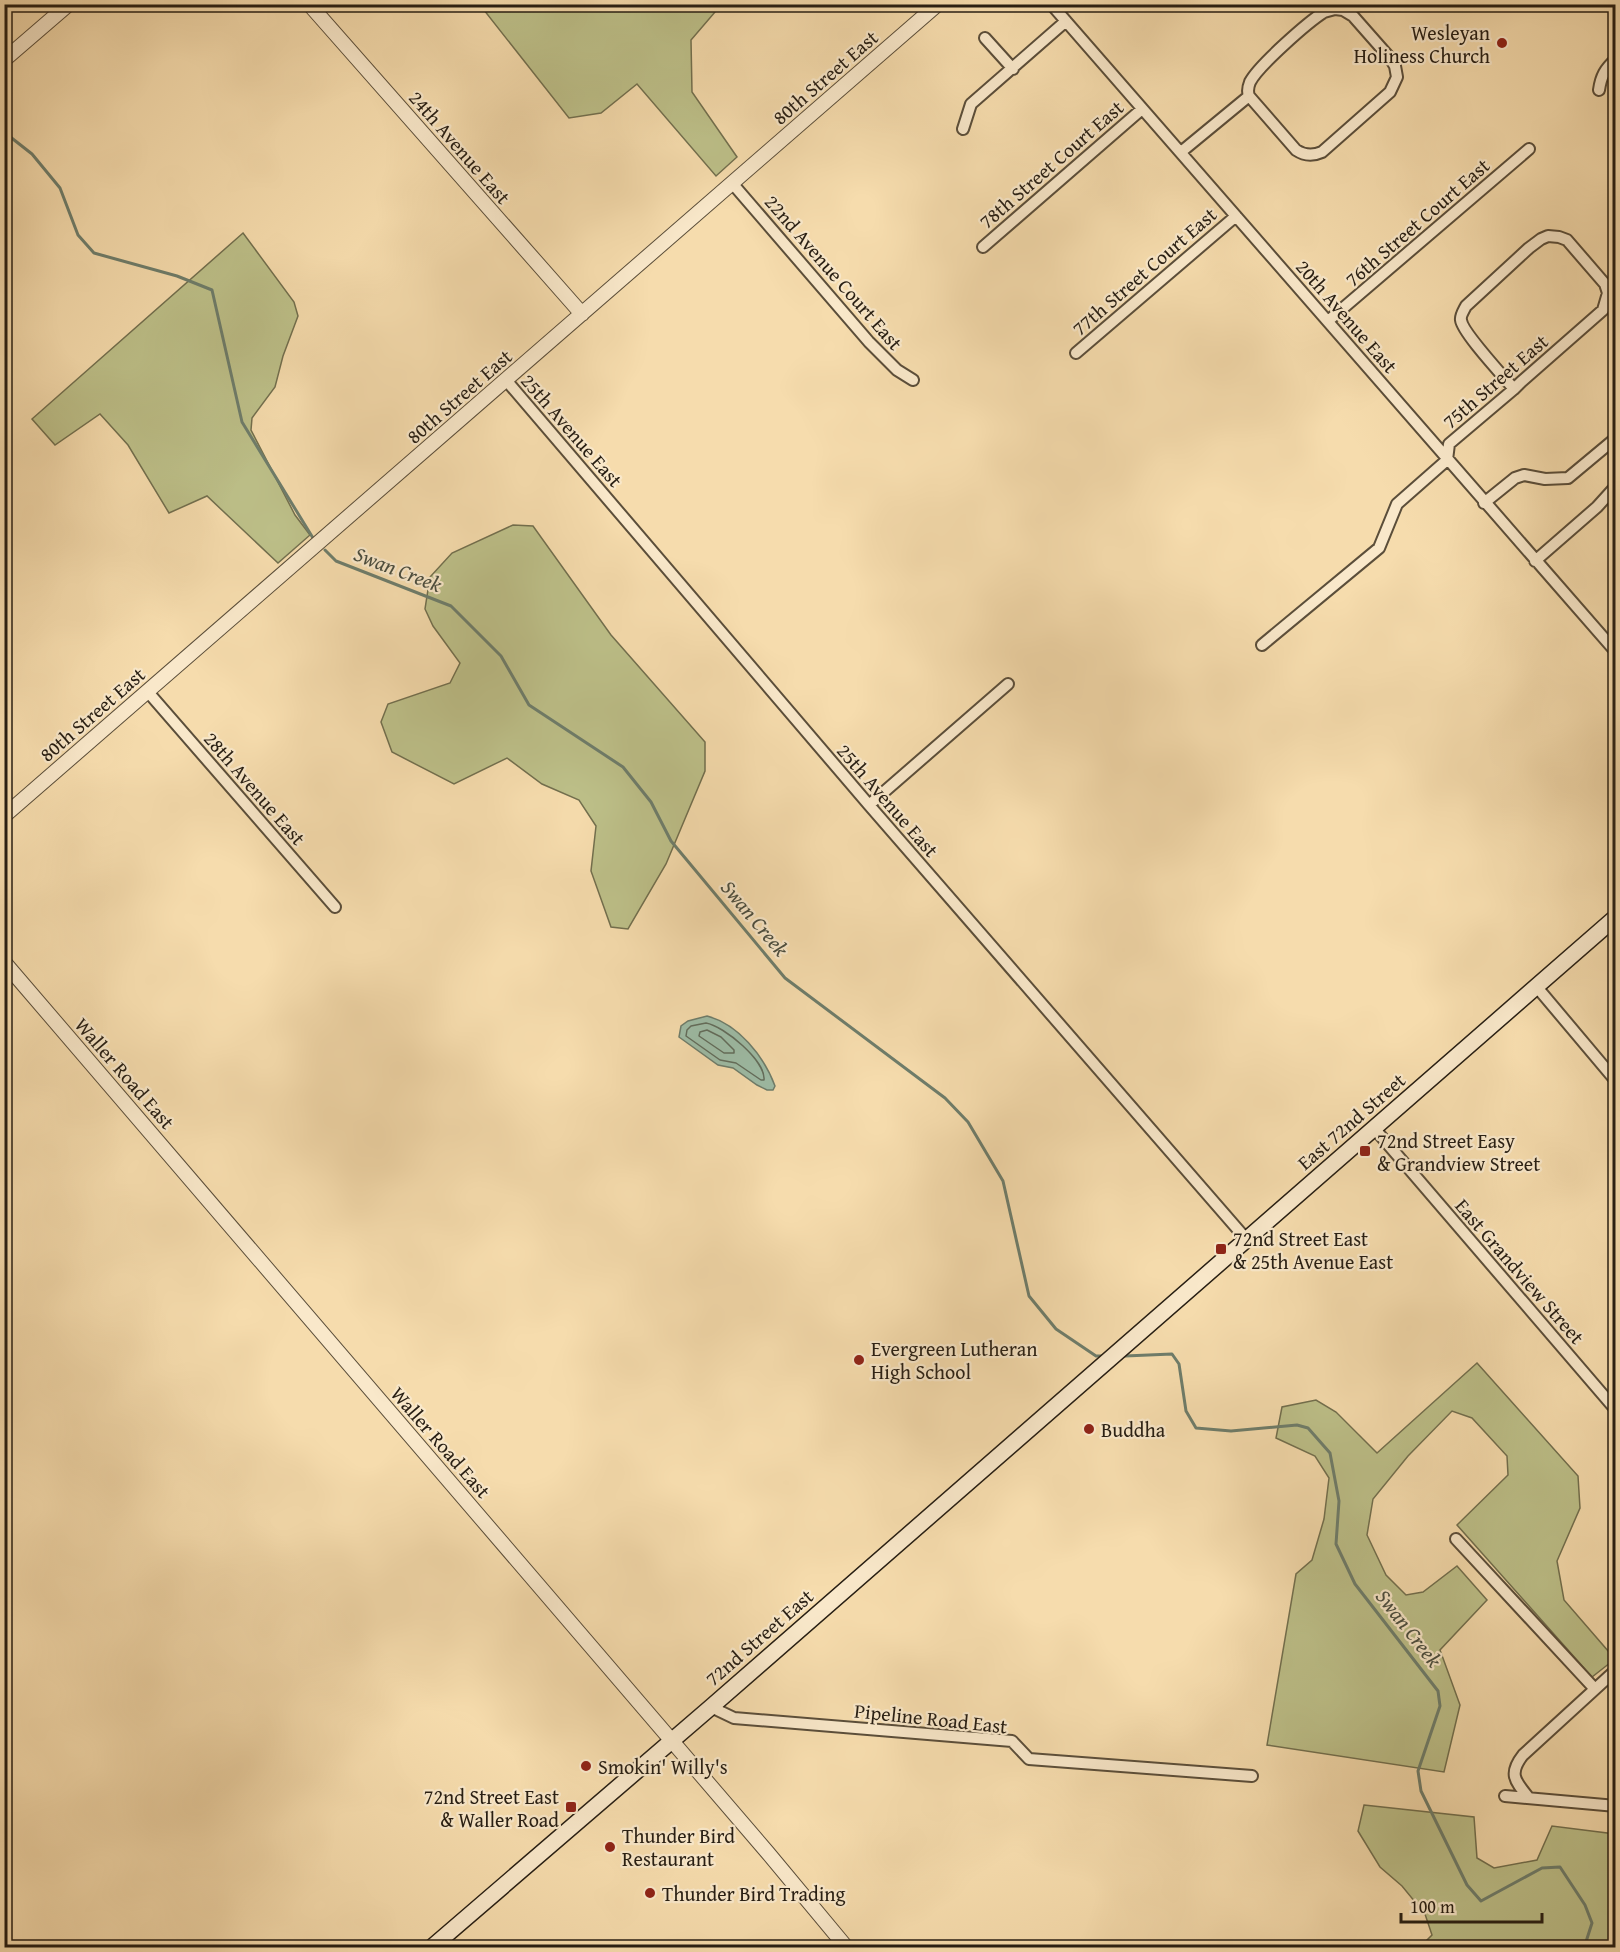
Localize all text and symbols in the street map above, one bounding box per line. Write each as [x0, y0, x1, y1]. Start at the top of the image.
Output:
place label: Wesleyan Holiness Church [1354, 18, 1490, 70]
street label: 80th Street East [766, 23, 884, 131]
marker: Wesleyan Holiness Church [1495, 36, 1509, 50]
street label: 24th Avenue East [402, 84, 518, 210]
street label: 78th Street Court East [972, 93, 1130, 235]
street label: 76th Street Court East [1338, 151, 1496, 293]
street label: 22nd Avenue Court East [758, 188, 910, 356]
street label: 77th Street Court East [1065, 200, 1223, 342]
street label: 20th Avenue East [1289, 253, 1405, 379]
street label: 75th Street East [1436, 327, 1554, 435]
street label: 80th Street East [400, 342, 518, 450]
street label: 25th Avenue East [514, 367, 630, 493]
water label: Swan Creek [350, 538, 447, 600]
street label: 80th Street East [33, 660, 151, 768]
street label: 28th Avenue East [197, 725, 313, 851]
street label: 25th Avenue East [830, 737, 946, 863]
water label: Swan Creek [714, 873, 797, 963]
street label: Waller Road East [68, 1011, 182, 1135]
street label: East 72nd Street [1290, 1066, 1412, 1176]
place label: 72nd Street Easy & Grandview Street [1377, 1126, 1540, 1178]
marker: 72nd Street Easy & Grandview Street [1358, 1144, 1372, 1158]
street label: East Grandview Street [1449, 1192, 1591, 1350]
place label: 72nd Street East & 25th Avenue East [1233, 1224, 1393, 1276]
marker: 72nd Street East & 25th Avenue East [1214, 1242, 1228, 1256]
place label: Evergreen Lutheran High School [871, 1334, 1038, 1386]
marker: Evergreen Lutheran High School [852, 1353, 866, 1367]
street label: Waller Road East [384, 1380, 498, 1504]
place label: Buddha [1101, 1415, 1166, 1444]
marker: Buddha [1082, 1422, 1096, 1436]
street label: 72nd Street East [698, 1582, 820, 1692]
water label: Swan Creek [1369, 1582, 1450, 1674]
street label: Pipeline Road East [853, 1696, 1009, 1740]
place label: Smokin' Willy's [598, 1752, 728, 1781]
marker: Smokin' Willy's [579, 1759, 593, 1773]
place label: 72nd Street East & Waller Road [424, 1782, 559, 1834]
marker: 72nd Street East & Waller Road [564, 1800, 578, 1814]
place label: Thunder Bird Restaurant [622, 1821, 735, 1873]
marker: Thunder Bird Restaurant [603, 1840, 617, 1854]
place label: Thunder Bird Trading [662, 1879, 846, 1908]
marker: Thunder Bird Trading [643, 1886, 657, 1900]
scale bar [1401, 1886, 1542, 1924]
text: 100 m [1410, 1893, 1455, 1920]

